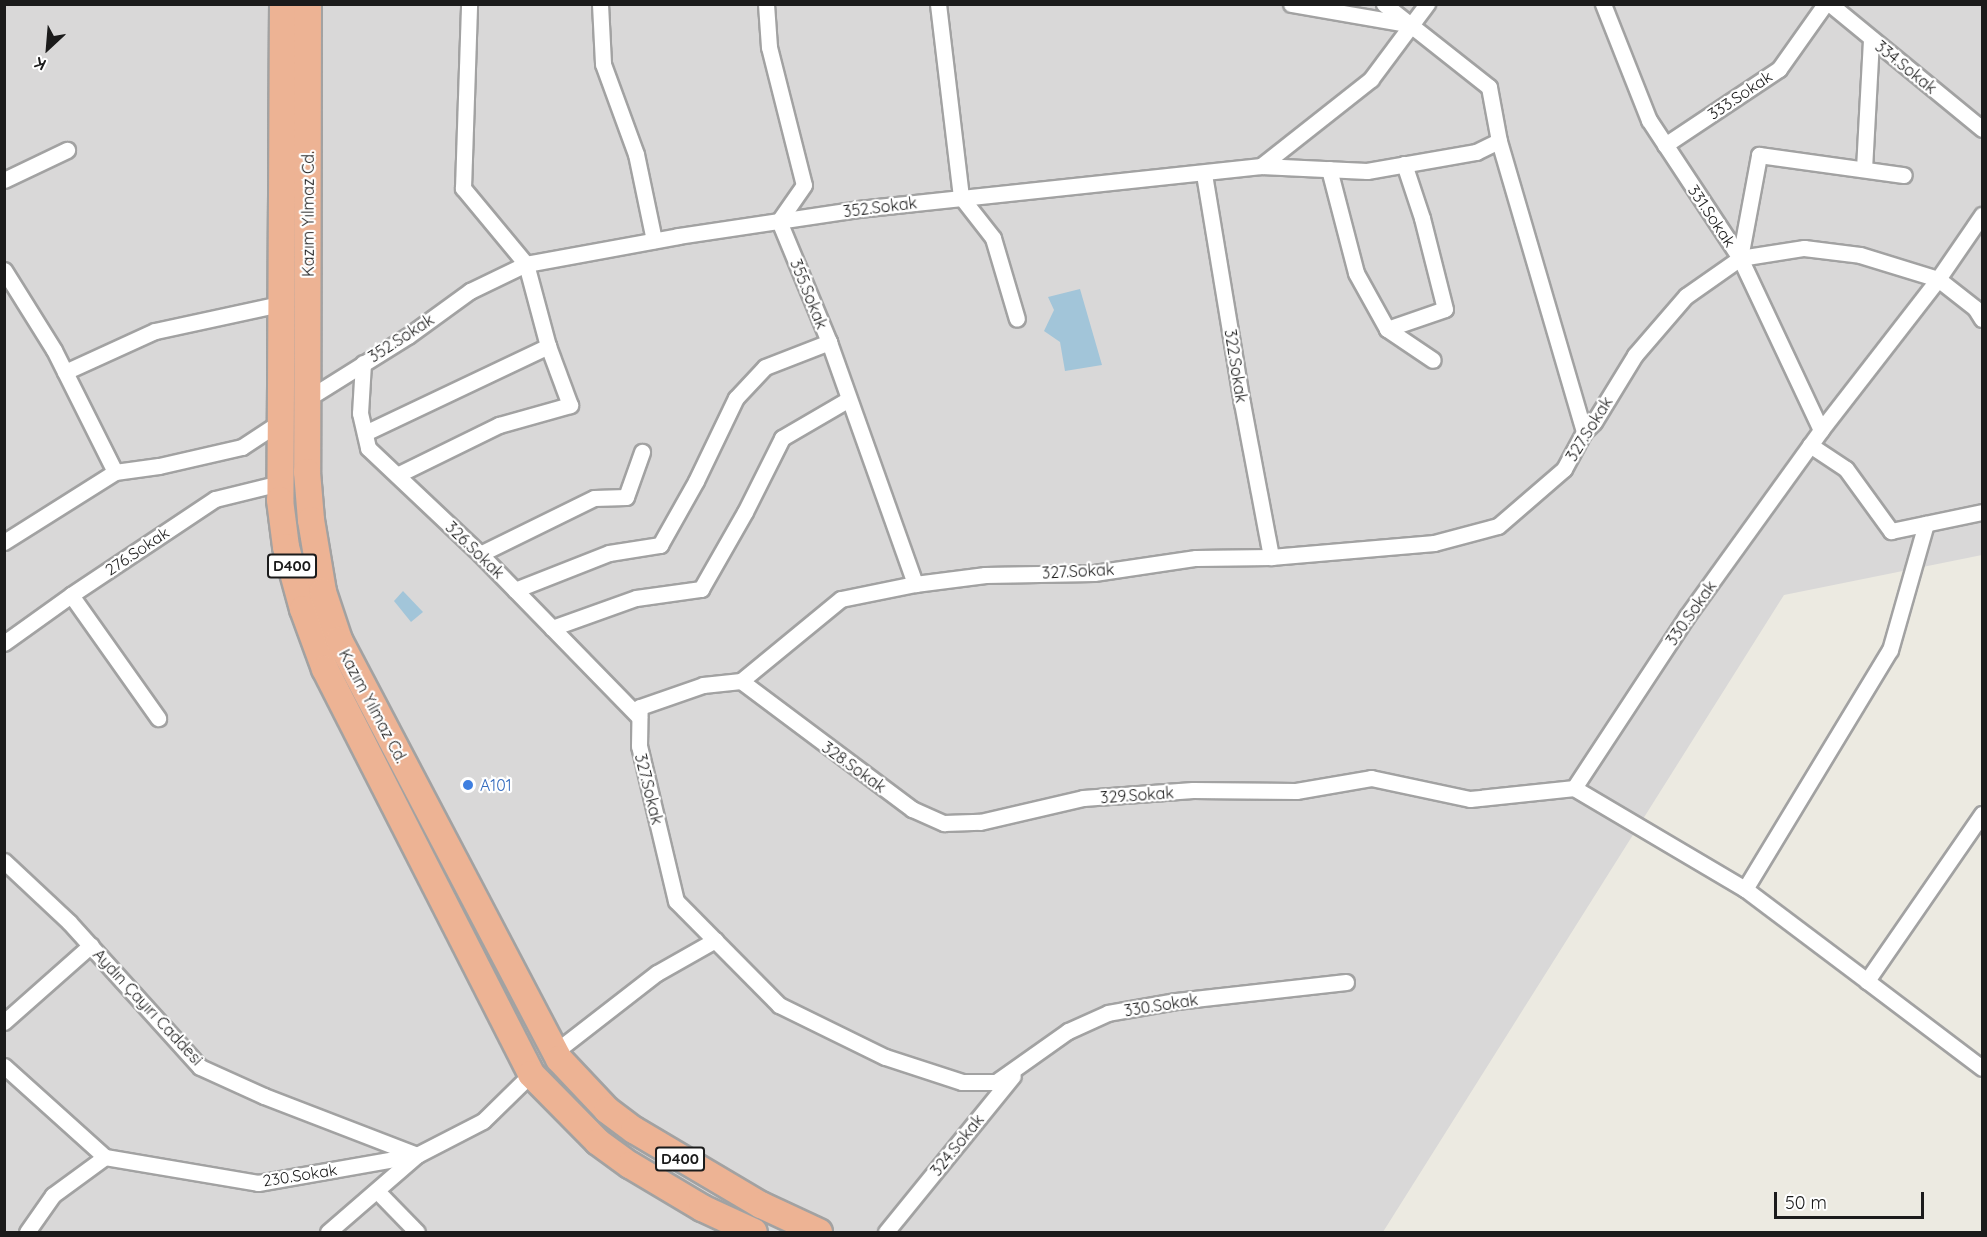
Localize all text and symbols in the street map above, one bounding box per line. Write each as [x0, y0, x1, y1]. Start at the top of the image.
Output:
north arrow [18, 18, 78, 78]
street label: 334.Sokak [1871, 36, 1941, 98]
text: K [31, 53, 49, 75]
street label: 333.Sokak [1704, 67, 1776, 123]
street label: Kazım Yılmaz Cd. [298, 151, 318, 277]
street label: 331.Sokak [1684, 181, 1740, 251]
street label: 352.Sokak [842, 193, 918, 221]
street label: 355.Sokak [786, 256, 832, 332]
street label: 352.Sokak [365, 310, 437, 366]
street label: 322.Sokak [1221, 328, 1251, 404]
street label: 327.Sokak [1562, 393, 1616, 465]
street label: 326.Sokak [442, 517, 508, 583]
street label: 276.Sokak [101, 523, 173, 579]
road number: D400 [266, 554, 318, 578]
street label: 327.Sokak [1041, 560, 1115, 582]
street label: 330.Sokak [1662, 577, 1720, 649]
street label: Kazım Yılmaz Cd. [335, 646, 411, 766]
street label: 328.Sokak [818, 737, 890, 797]
street label: 327.Sokak [631, 752, 667, 826]
place label: A101 [480, 775, 512, 795]
marker: A101 [461, 778, 475, 792]
street label: 329.Sokak [1100, 783, 1174, 807]
street label: Aydın Çayırı Caddesi [89, 945, 207, 1069]
street label: 330.Sokak [1123, 990, 1199, 1020]
street label: 324.Sokak [926, 1110, 988, 1180]
road number: D400 [654, 1147, 706, 1171]
street label: 230.Sokak [261, 1160, 339, 1190]
scale bar [1777, 1180, 1927, 1218]
text: 50 m [1785, 1191, 1827, 1214]

